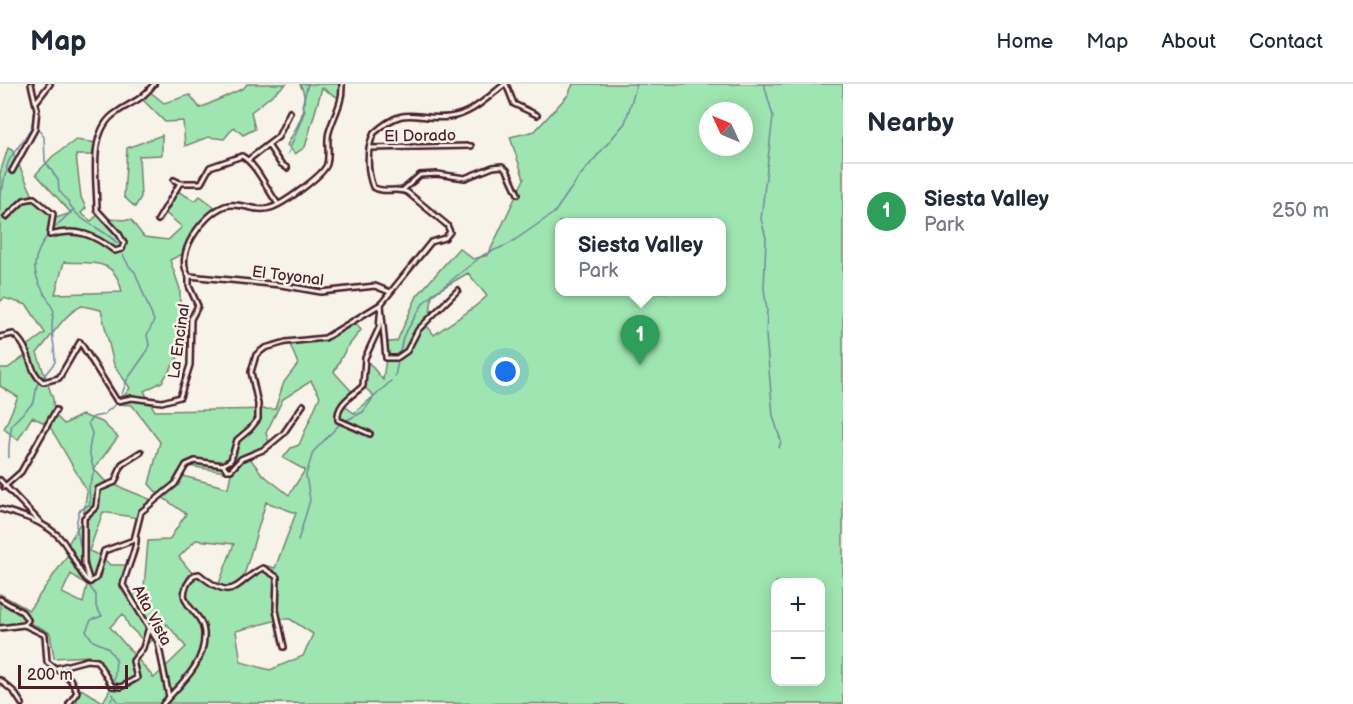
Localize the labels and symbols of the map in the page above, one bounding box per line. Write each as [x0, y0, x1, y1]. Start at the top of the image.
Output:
north arrow [699, 102, 753, 156]
street label: El Dorado [384, 126, 456, 147]
street label: El Toyonal [251, 263, 325, 290]
street label: La Encinal [165, 302, 194, 380]
pin: 1 [620, 316, 660, 365]
your location [491, 357, 520, 386]
street label: Alta Vista [128, 582, 175, 649]
scale bar [18, 662, 128, 690]

